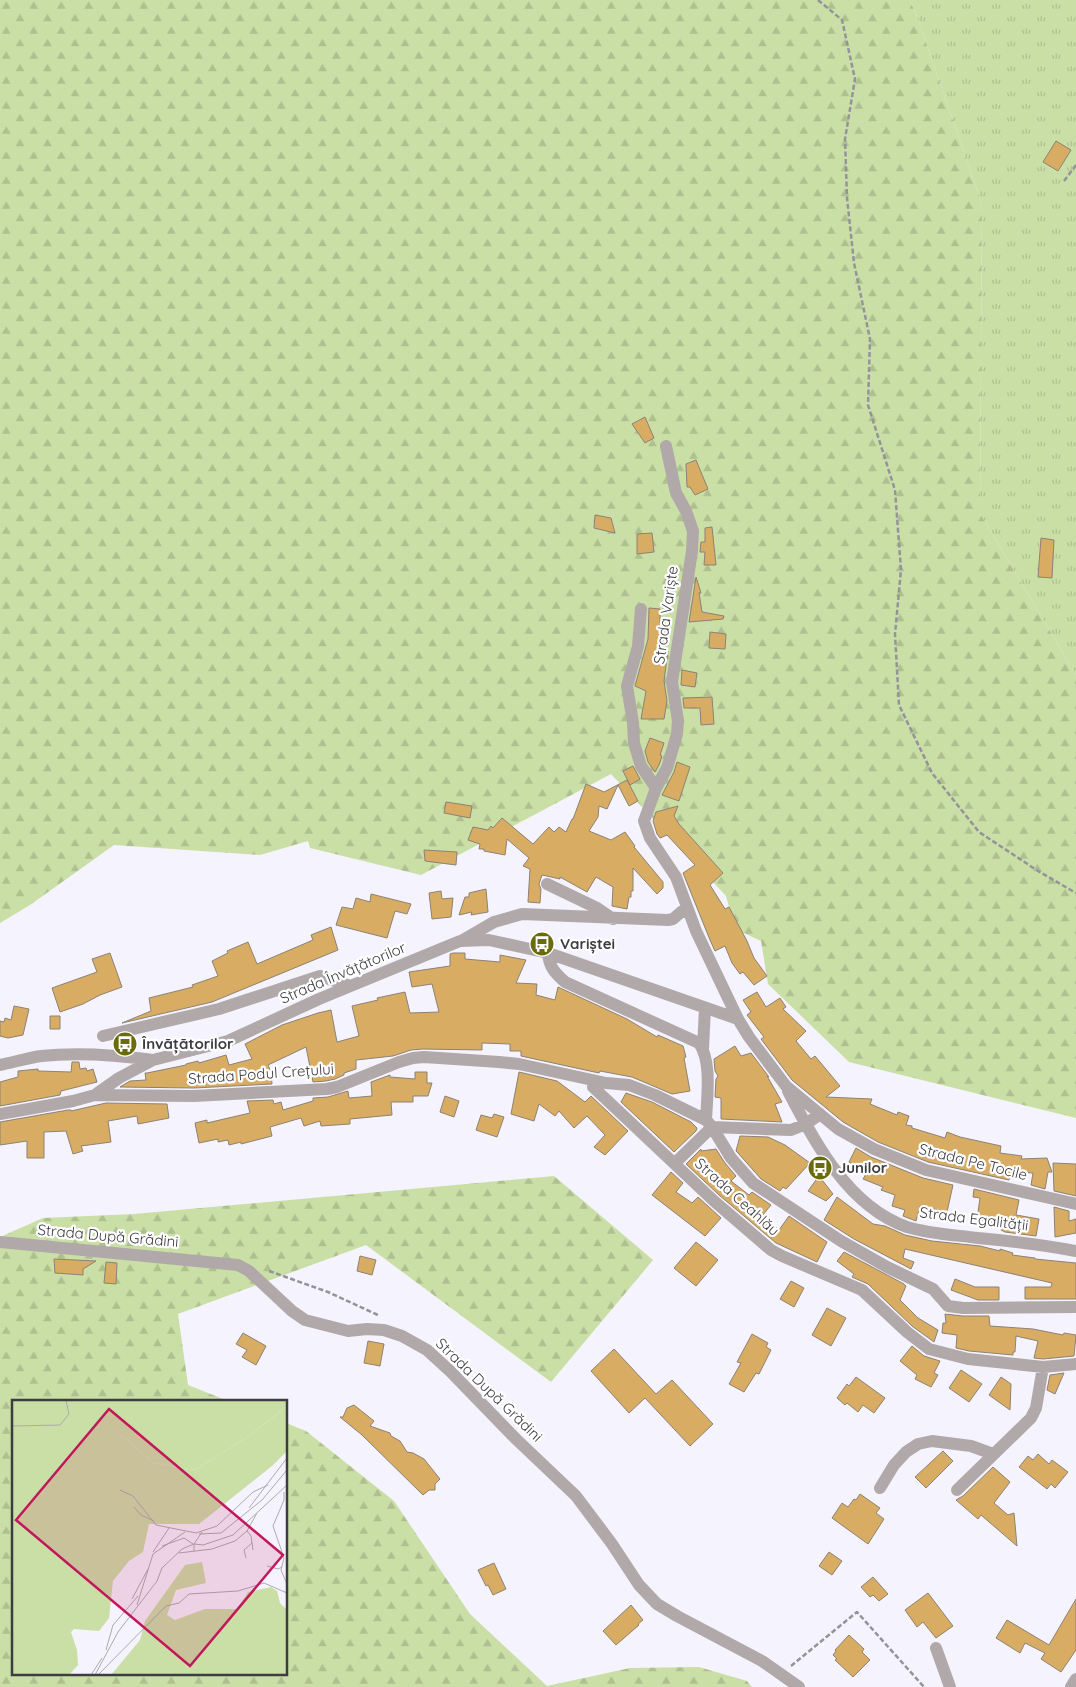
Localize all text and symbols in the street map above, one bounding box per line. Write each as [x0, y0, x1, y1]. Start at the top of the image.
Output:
street label: Strada Variște [649, 565, 682, 665]
bus stop icon: Variștei [529, 931, 555, 957]
place label: Variștei [560, 934, 615, 954]
street label: Strada Învățătorilor [277, 937, 409, 1008]
bus stop icon: Învățătorilor [112, 1031, 138, 1057]
place label: Învățătorilor [141, 1034, 234, 1054]
street label: Strada Podul Crețului [187, 1059, 335, 1088]
street label: Strada Pe Tocile [917, 1139, 1029, 1184]
street label: Strada Ceahlău [691, 1154, 784, 1240]
bus stop icon: Junilor [807, 1155, 833, 1181]
place label: Junilor [838, 1158, 888, 1177]
street label: Strada Egalității [919, 1202, 1030, 1235]
street label: Strada După Grădini [37, 1220, 179, 1251]
street label: Strada După Grădini [432, 1334, 547, 1446]
inset map [12, 1400, 288, 1674]

